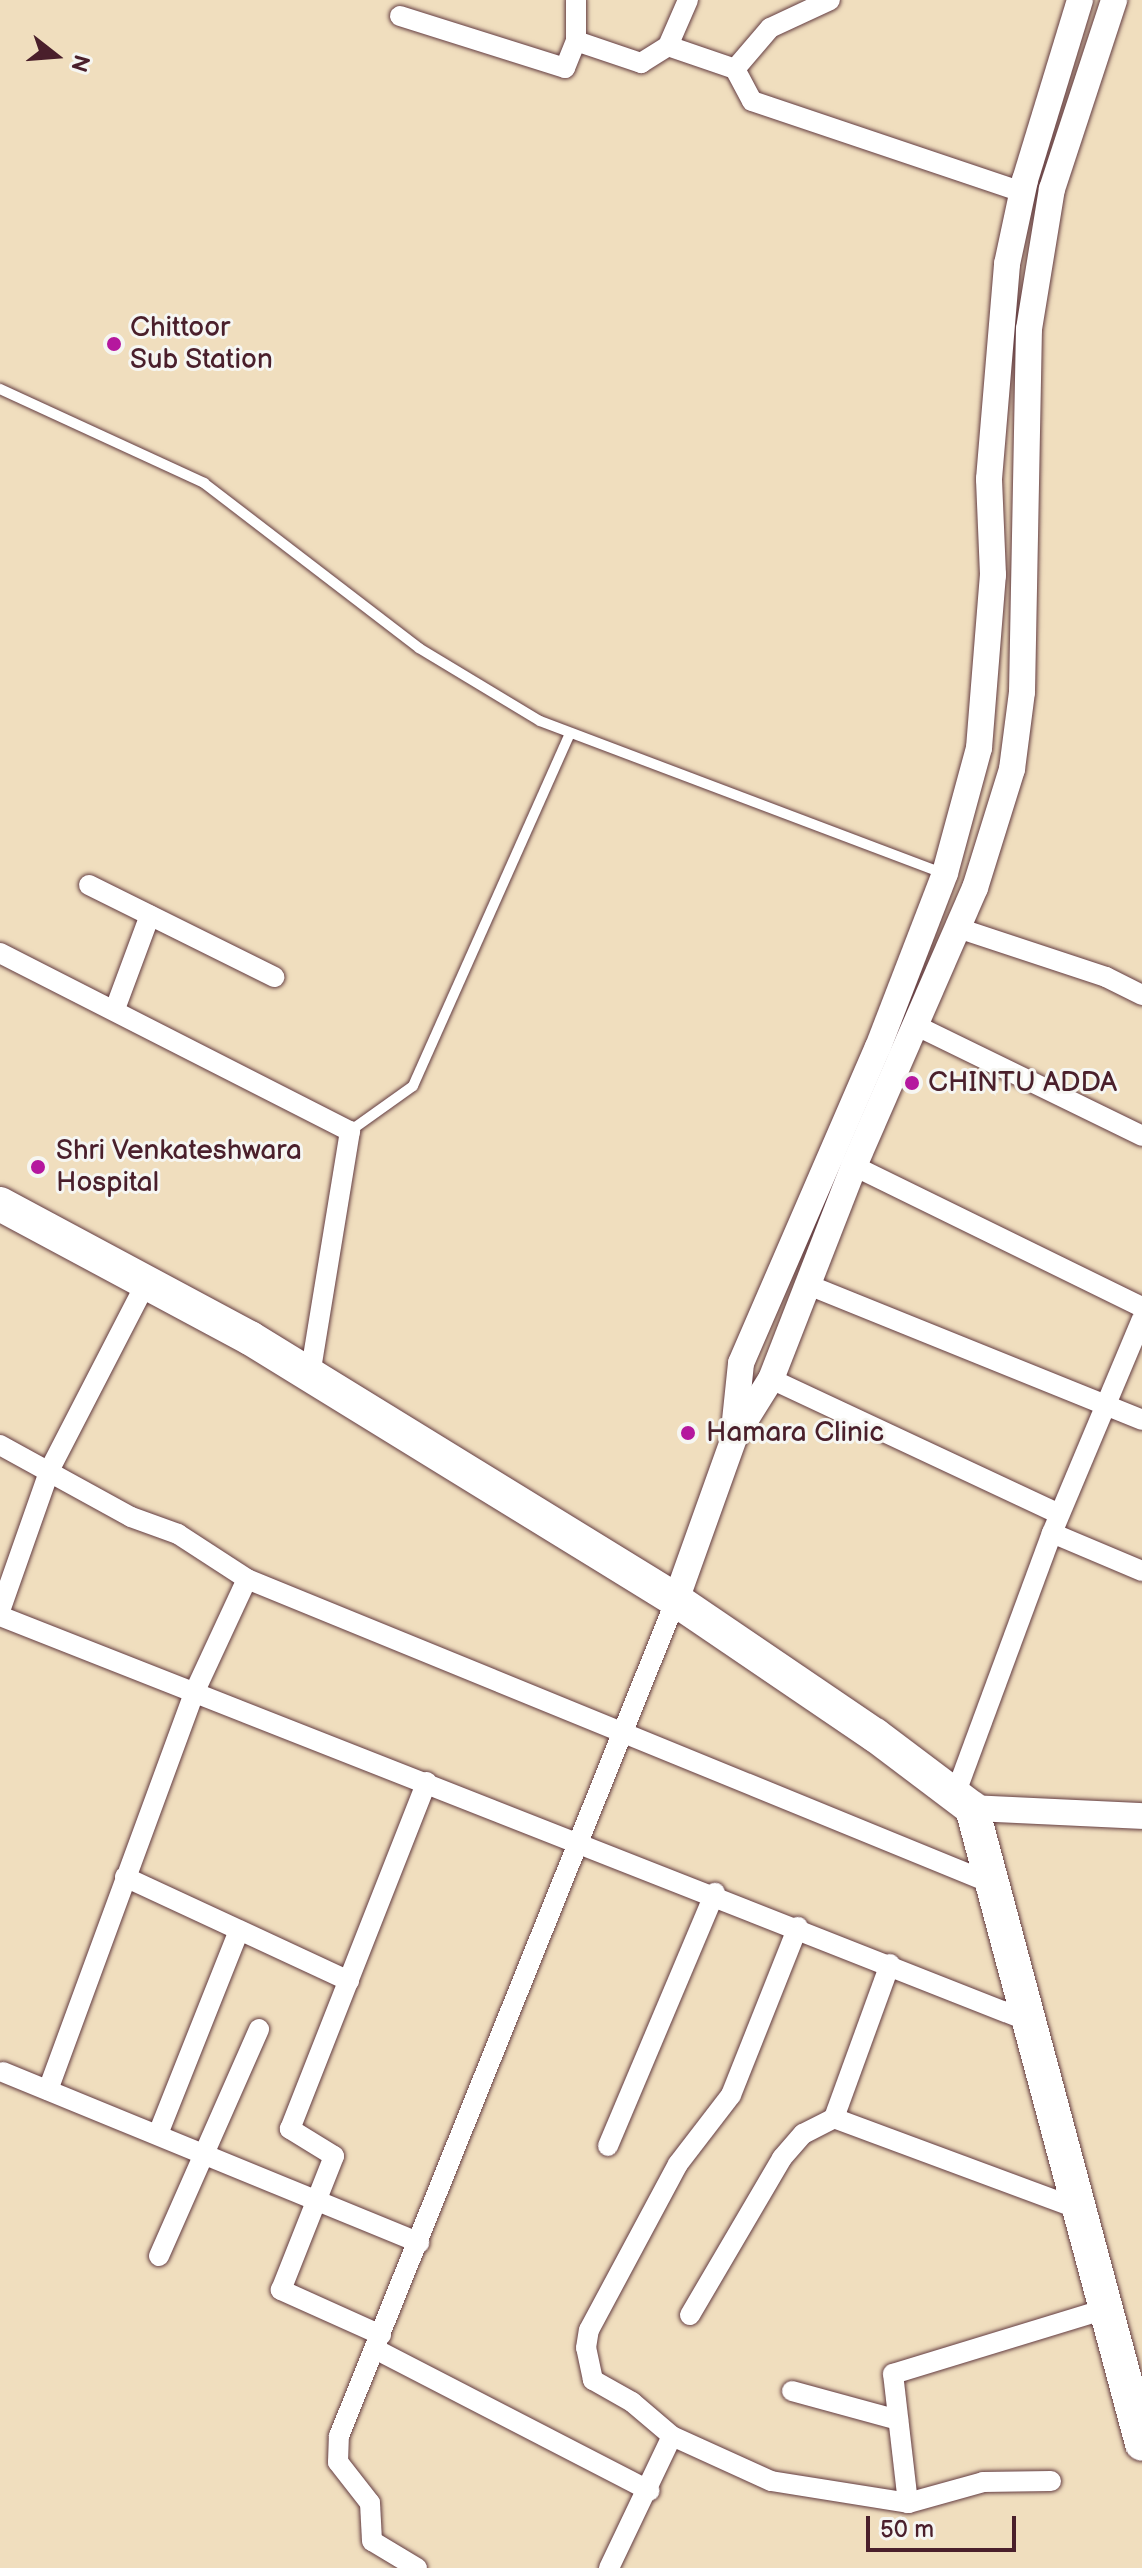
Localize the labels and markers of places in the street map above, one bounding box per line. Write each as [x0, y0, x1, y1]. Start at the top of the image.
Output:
place label: Chittoor Sub Station [130, 311, 273, 377]
marker: Chittoor Sub Station [105, 335, 123, 353]
place label: CHINTU ADDA [928, 1066, 1117, 1100]
marker: CHINTU ADDA [903, 1074, 921, 1092]
place label: Shri Venkateshwara Hospital [56, 1134, 303, 1200]
marker: Shri Venkateshwara Hospital [27, 1156, 49, 1178]
place label: Hamara Clinic [706, 1416, 884, 1450]
marker: Hamara Clinic [677, 1422, 699, 1444]

